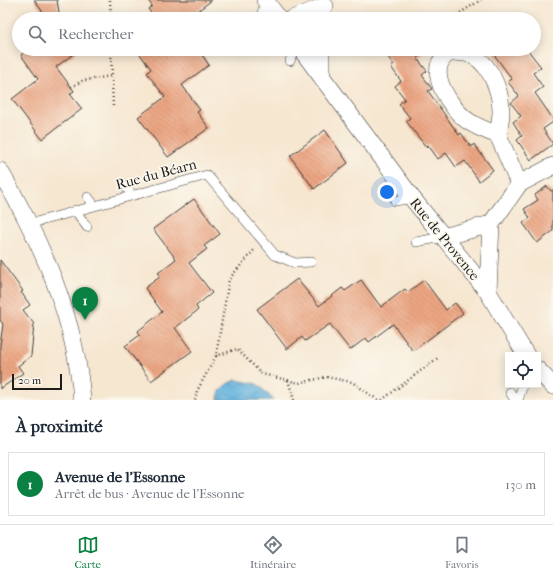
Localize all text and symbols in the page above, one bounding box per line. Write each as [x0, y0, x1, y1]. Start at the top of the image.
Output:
search box [12, 12, 541, 56]
icon: search [26, 23, 48, 45]
text: Rechercher [58, 25, 133, 43]
street label: Rue du Béarn [114, 156, 198, 193]
your location [377, 182, 397, 202]
street label: Rue de Provence [406, 195, 483, 284]
pin: 1 [72, 287, 98, 320]
map controls [505, 352, 541, 388]
button: locate [505, 352, 541, 388]
scale bar [12, 372, 62, 391]
text: 20 m [18, 374, 41, 387]
text: À proximité [16, 416, 103, 436]
text: Avenue de l'Essonne [55, 468, 185, 486]
text: 1 [28, 477, 32, 492]
text: 130 m [505, 477, 536, 492]
text: Arrêt de bus · Avenue de l'Essonne [55, 486, 245, 501]
tab: Carte [74, 534, 101, 571]
tab: Itinéraire [250, 534, 296, 571]
tab: Favoris [445, 534, 479, 571]

